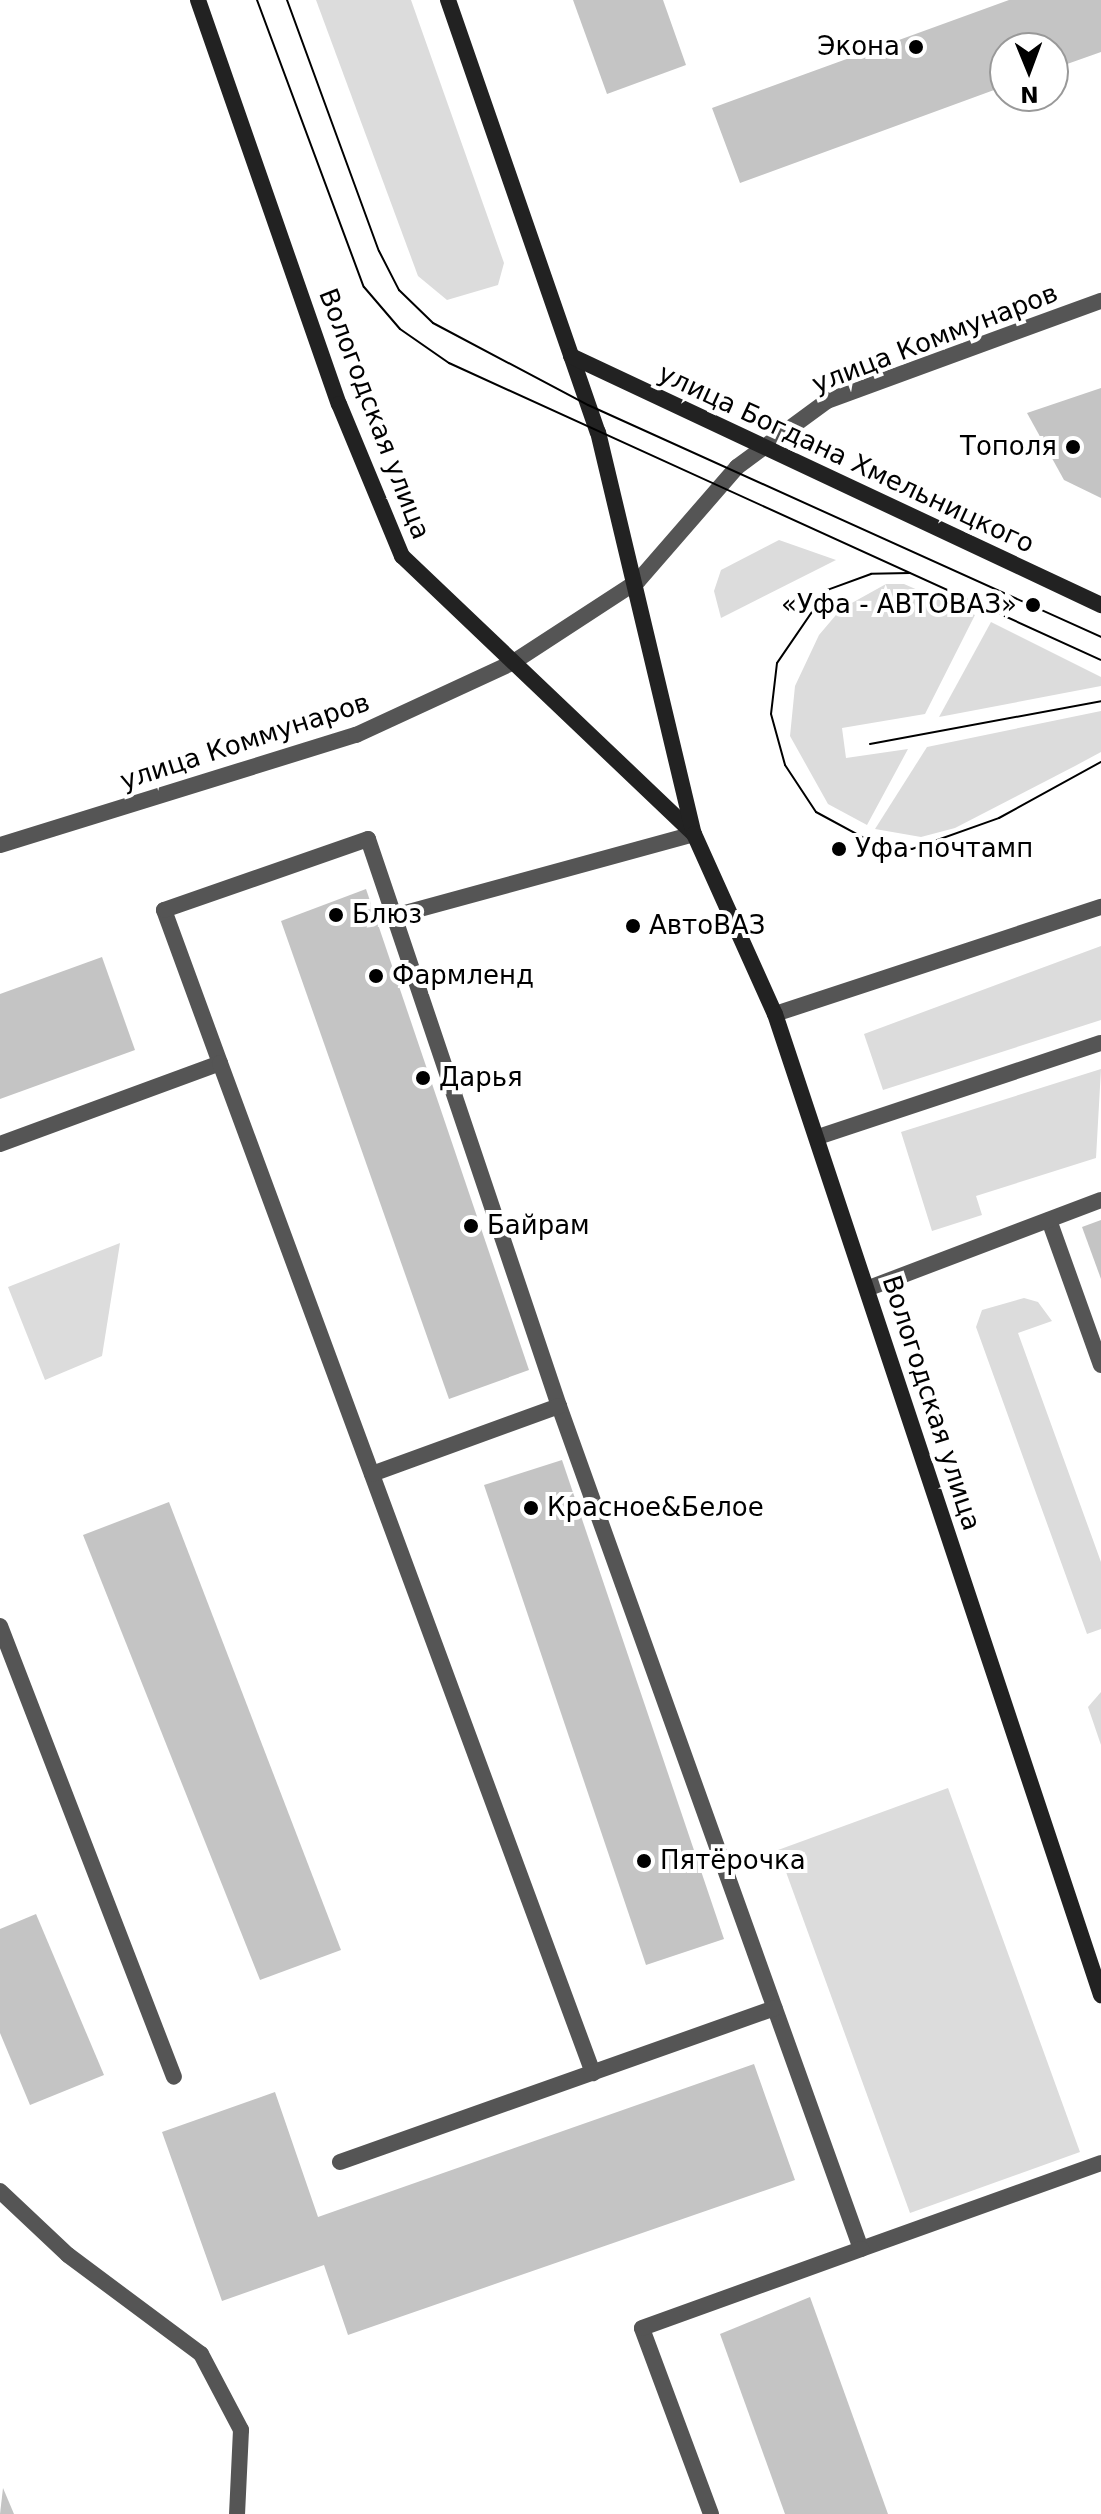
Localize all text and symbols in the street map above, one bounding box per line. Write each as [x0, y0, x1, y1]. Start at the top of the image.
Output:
place label: Экона [817, 31, 900, 63]
north arrow [989, 32, 1069, 112]
marker: Экона [907, 38, 925, 56]
text: N [1020, 82, 1039, 107]
street label: улица Коммунаров [808, 278, 1062, 400]
street label: Вологодская улица [312, 284, 436, 544]
street label: улица Богдана Хмельницкого [653, 358, 1039, 560]
place label: Тополя [960, 431, 1057, 463]
marker: Тополя [1064, 438, 1082, 456]
place label: «Уфа - АВТОВАЗ» [781, 589, 1017, 621]
marker: «Уфа - АВТОВАЗ» [1024, 596, 1042, 614]
street label: улица Коммунаров [116, 687, 374, 797]
place label: Уфа почтамп [855, 833, 1033, 865]
marker: Уфа почтамп [830, 840, 848, 858]
place label: Блюз [352, 899, 422, 931]
marker: Блюз [327, 906, 345, 924]
place label: АвтоВАЗ [649, 910, 765, 942]
marker: АвтоВАЗ [624, 917, 642, 935]
place label: Фармленд [392, 960, 534, 992]
marker: Фармленд [367, 967, 385, 985]
place label: Дарья [439, 1062, 523, 1094]
marker: Дарья [414, 1069, 432, 1087]
place label: Байрам [487, 1210, 590, 1242]
marker: Байрам [462, 1217, 480, 1235]
street label: Вологодская улица [875, 1272, 987, 1534]
place label: Красное&Белое [547, 1492, 764, 1524]
marker: Красное&Белое [522, 1499, 540, 1517]
place label: Пятёрочка [660, 1845, 806, 1877]
marker: Пятёрочка [635, 1852, 653, 1870]

